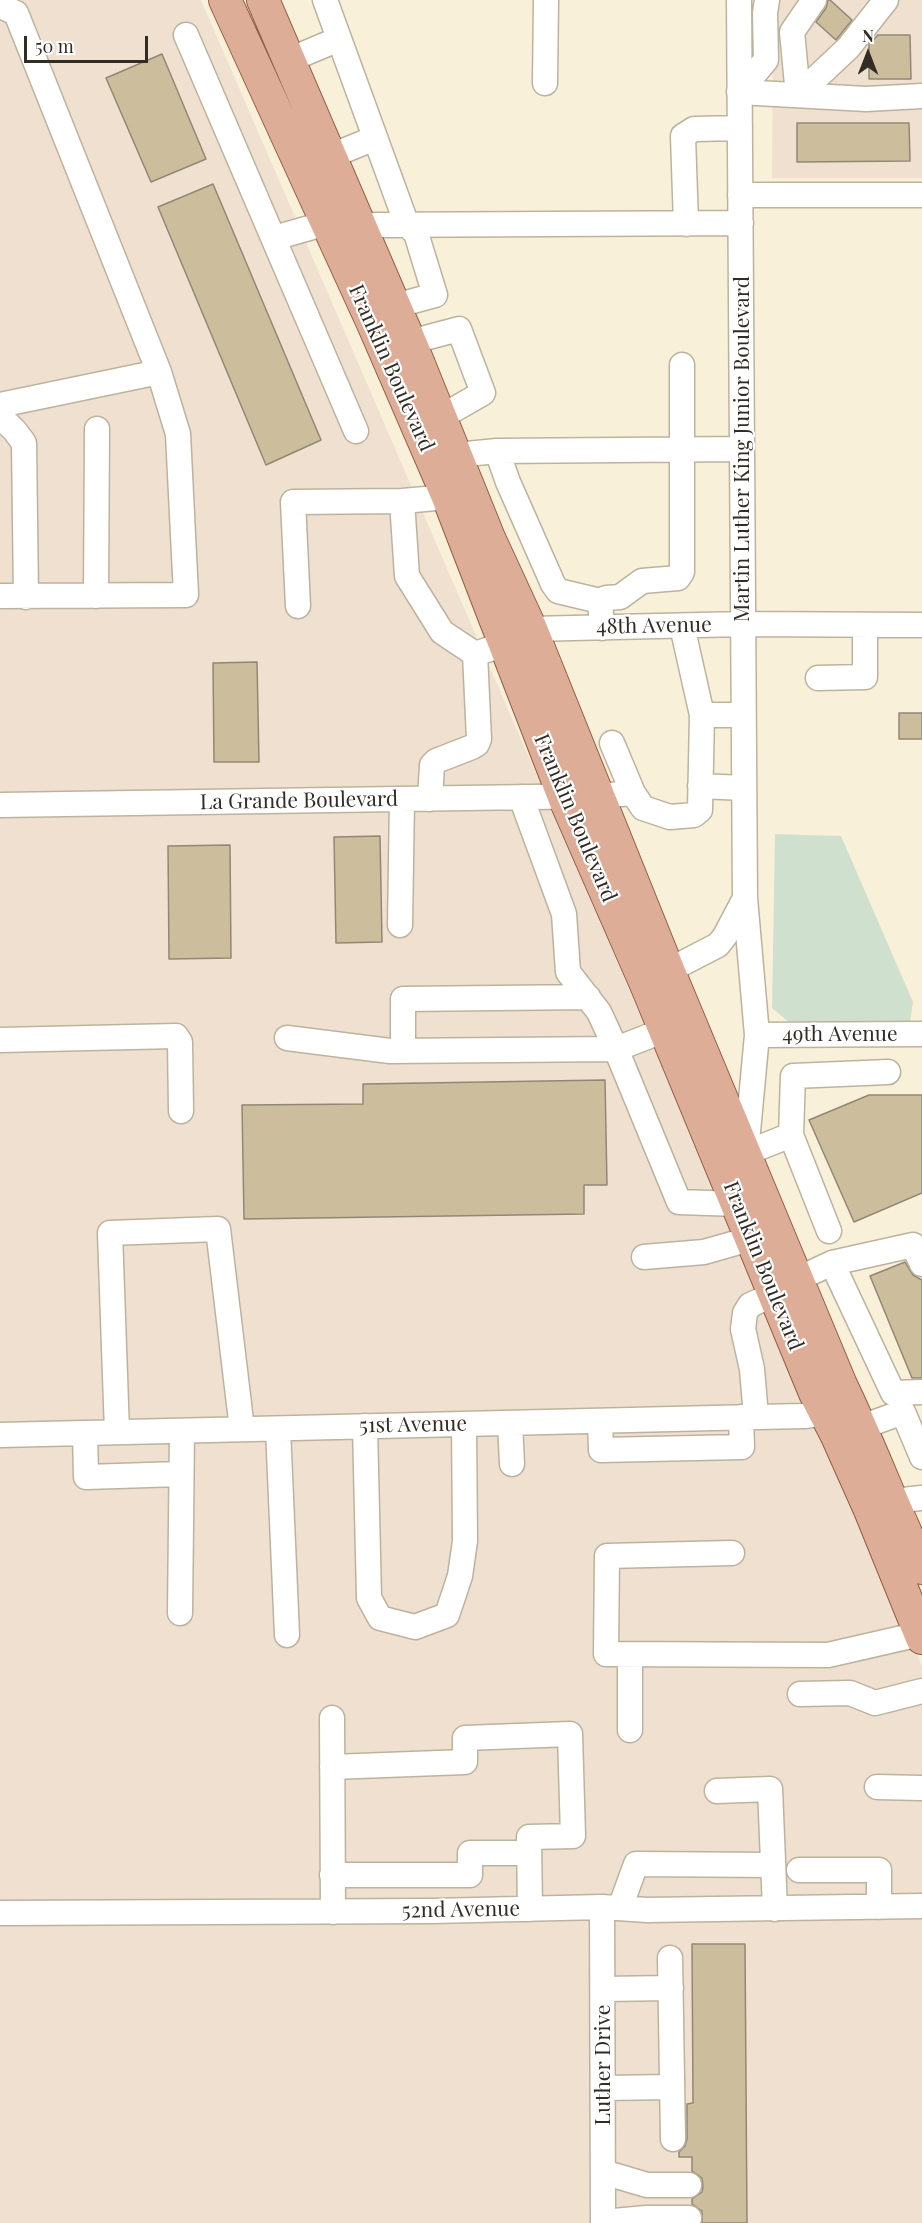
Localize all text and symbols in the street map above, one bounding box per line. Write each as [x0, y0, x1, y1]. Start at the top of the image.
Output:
scale bar [27, 24, 152, 62]
north arrow [838, 24, 898, 84]
text: N [862, 25, 874, 46]
text: 50 m [35, 34, 74, 58]
street label: Martin Luther King Junior Boulevard [729, 276, 755, 622]
street label: Franklin Boulevard [343, 281, 439, 455]
street label: 48th Avenue [596, 612, 712, 640]
street label: Franklin Boulevard [528, 730, 622, 906]
street label: La Grande Boulevard [200, 787, 398, 815]
street label: 49th Avenue [782, 1021, 898, 1047]
street label: Franklin Boulevard [718, 1178, 808, 1354]
street label: 51st Avenue [359, 1411, 467, 1439]
street label: 52nd Avenue [402, 1896, 520, 1924]
street label: Luther Drive [590, 2005, 616, 2125]

